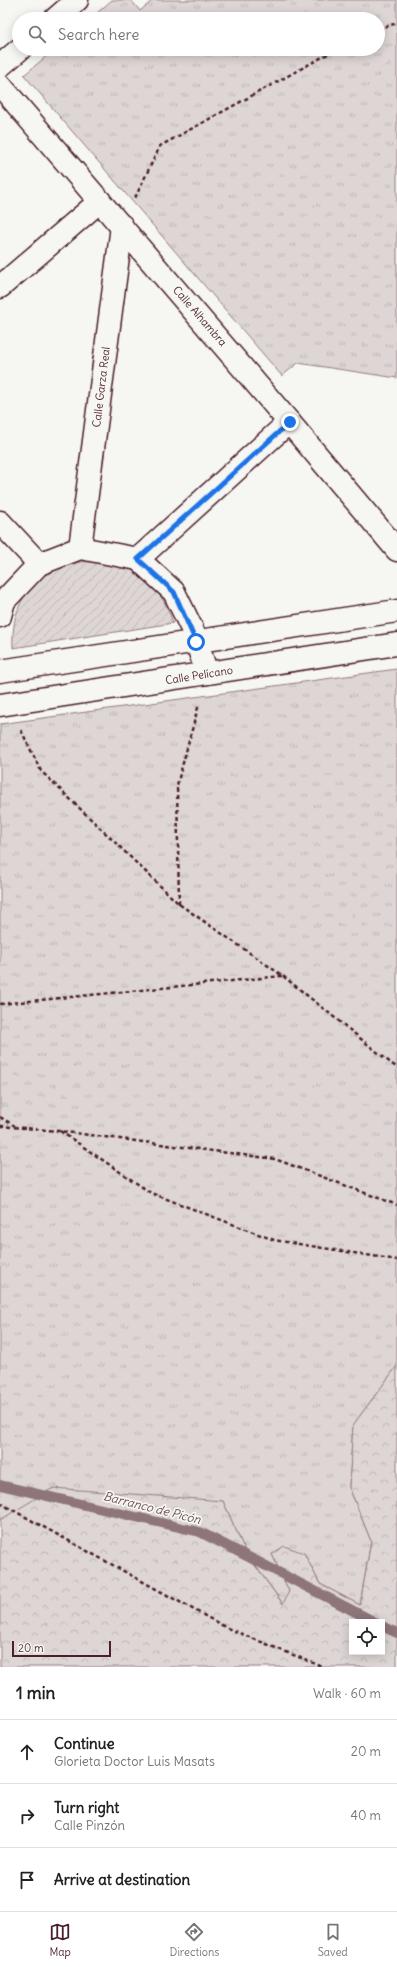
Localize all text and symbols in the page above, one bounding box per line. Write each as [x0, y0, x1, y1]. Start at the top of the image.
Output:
search box [12, 12, 385, 56]
icon: search [26, 23, 48, 45]
text: Search here [58, 25, 139, 44]
street label: Calle Alhambra [170, 283, 230, 349]
street label: Calle Garza Real [89, 346, 113, 428]
route end [281, 413, 299, 431]
route start [187, 633, 205, 651]
street label: Calle Pelícano [164, 663, 234, 687]
water label: Barranco de Picón [102, 1488, 203, 1527]
map controls [349, 1619, 385, 1655]
button: locate [349, 1619, 385, 1655]
scale bar [12, 1639, 111, 1658]
text: 20 m [18, 1641, 44, 1655]
text: 1 min [16, 1682, 55, 1704]
text: Walk · 60 m [313, 1685, 381, 1702]
text: Continue [54, 1734, 115, 1753]
icon: ahead [16, 1741, 38, 1763]
text: 20 m [351, 1743, 381, 1760]
text: Glorieta Doctor Luis Masats [54, 1753, 215, 1770]
text: Turn right [54, 1798, 119, 1817]
icon: right [16, 1805, 38, 1827]
text: 40 m [350, 1807, 381, 1824]
text: Calle Pinzón [54, 1817, 125, 1834]
icon: arrive [16, 1869, 38, 1891]
text: Arrive at destination [54, 1870, 190, 1889]
tab: Map [49, 1921, 71, 1959]
tab: Directions [170, 1921, 219, 1959]
tab: Saved [318, 1921, 348, 1959]

